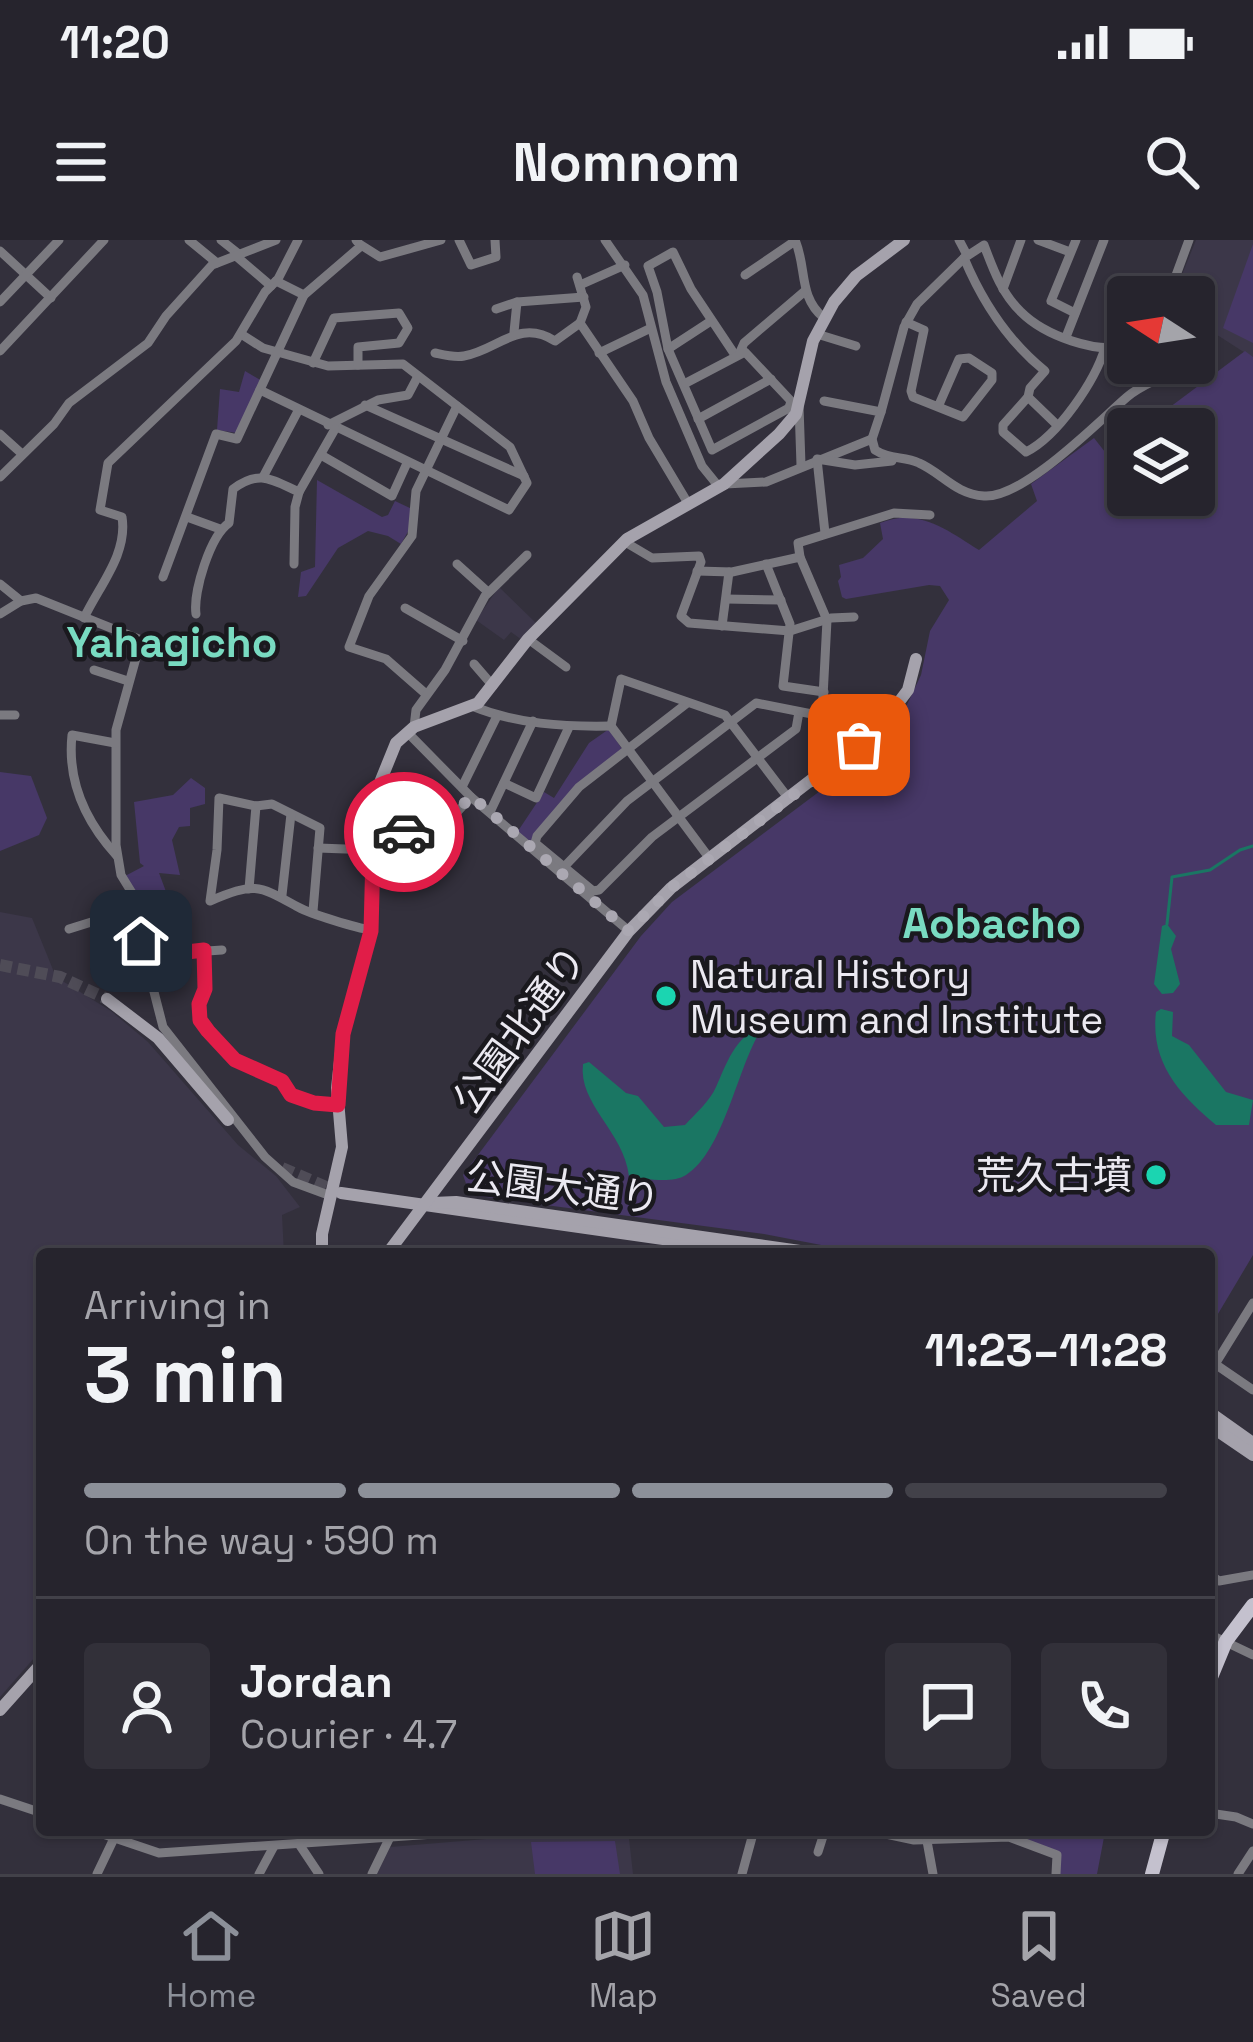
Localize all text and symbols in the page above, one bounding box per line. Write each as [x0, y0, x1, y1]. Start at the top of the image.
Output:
text: 11:20 [60, 14, 170, 71]
text: Nomnom [513, 128, 740, 197]
icon: menu [48, 129, 114, 195]
icon: search [1139, 129, 1205, 195]
north arrow [1107, 276, 1215, 384]
map controls [1107, 276, 1215, 516]
button: layers [1107, 408, 1215, 516]
district label: Yahagicho [67, 616, 277, 669]
pin [808, 694, 910, 796]
icon: bag [826, 712, 892, 778]
courier [344, 772, 464, 892]
icon: car [371, 799, 437, 865]
pin [90, 890, 192, 992]
district label: Aobacho [902, 897, 1082, 950]
icon: home [108, 908, 174, 974]
street label: 公園北通り [442, 936, 597, 1123]
place label: Natural History Museum and Institute [690, 950, 1103, 1044]
marker: Natural History Museum and Institute [653, 983, 679, 1009]
street label: 公園大通り [463, 1151, 663, 1224]
place label: 荒久古墳 [976, 1151, 1132, 1200]
marker: 荒久古墳 [1143, 1162, 1169, 1188]
text: Arriving in [84, 1281, 271, 1330]
text: 11:23–11:28 [925, 1322, 1167, 1379]
text: 3 min [84, 1325, 287, 1425]
text: On the way · 590 m [84, 1516, 439, 1565]
button: person [84, 1643, 210, 1769]
button: chat [885, 1643, 1011, 1769]
button: phone [1041, 1643, 1167, 1769]
text: Jordan [240, 1653, 393, 1710]
text: Courier · 4.7 [240, 1710, 457, 1759]
tab: Home [166, 1903, 256, 2017]
tab: Map [589, 1903, 658, 2017]
tab: Saved [990, 1903, 1087, 2017]

